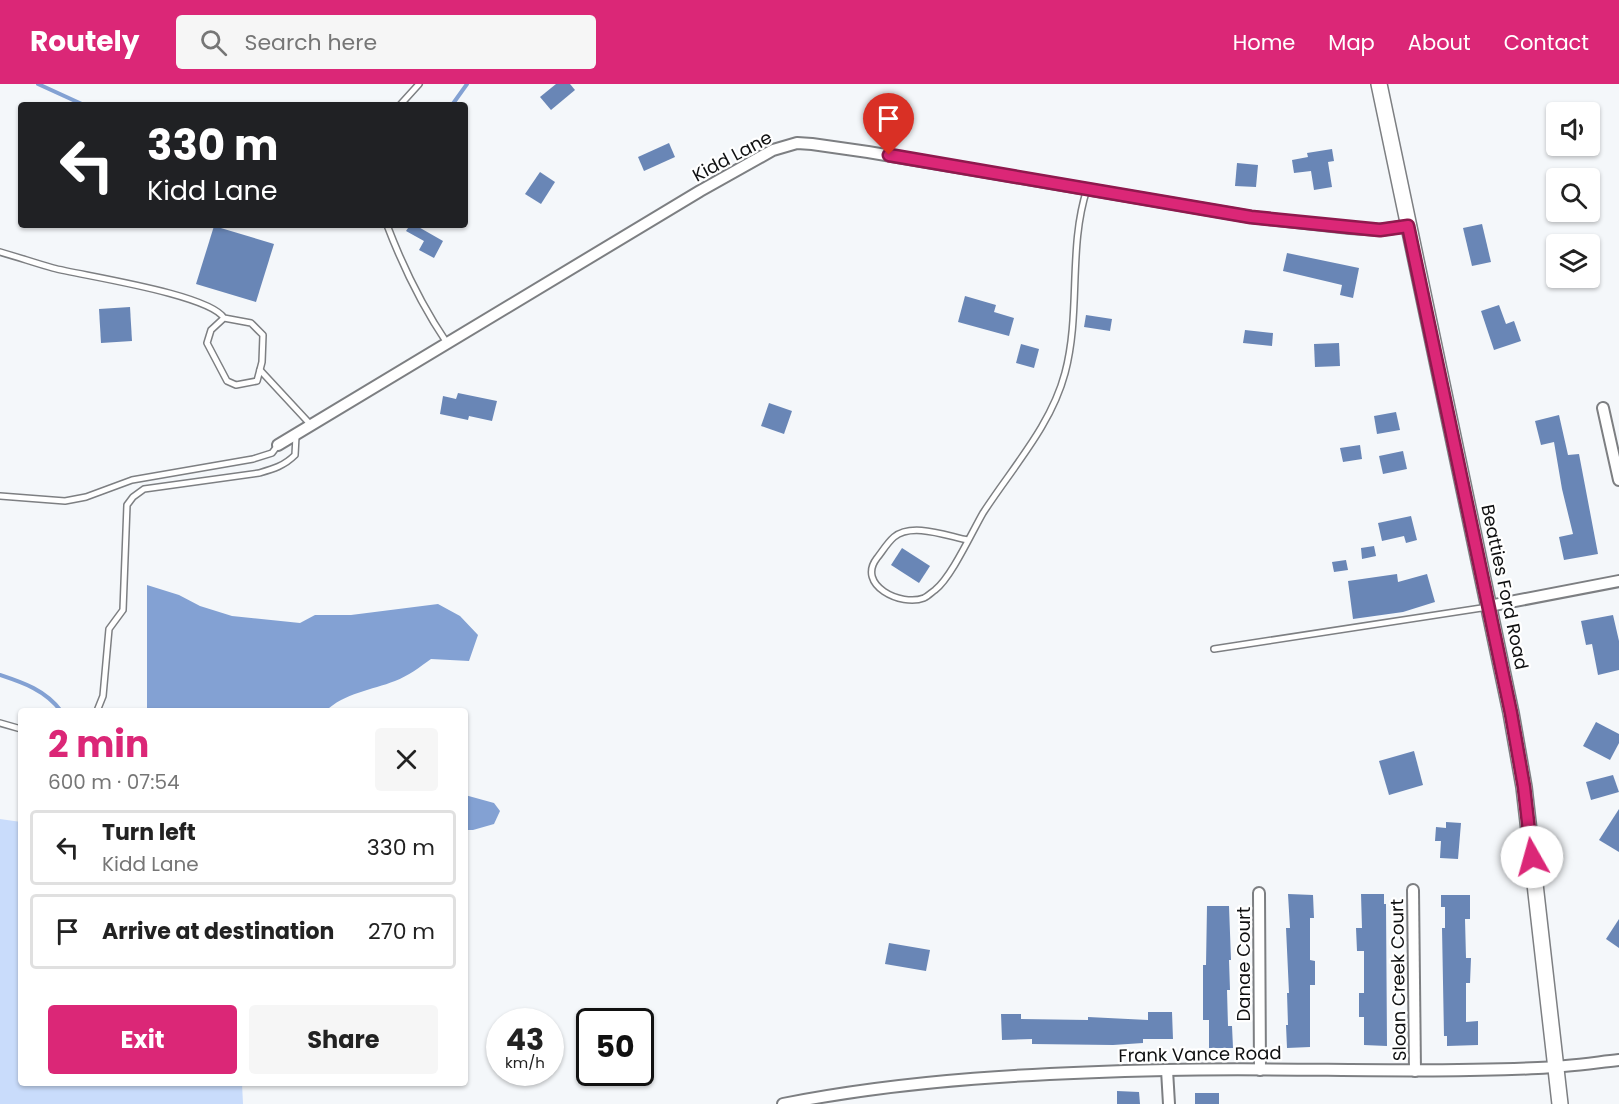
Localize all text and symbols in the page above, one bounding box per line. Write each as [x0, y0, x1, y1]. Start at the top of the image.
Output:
search box [176, 15, 596, 69]
text: Routely [30, 22, 140, 61]
icon: search [197, 26, 230, 59]
text: Search here [245, 27, 377, 58]
text: Home [1233, 28, 1295, 57]
text: Map [1328, 28, 1375, 57]
text: About [1408, 28, 1471, 57]
text: Contact [1504, 28, 1589, 57]
pin [863, 93, 914, 155]
icon: arrive [872, 102, 905, 135]
map controls [1546, 102, 1600, 288]
button: sound [1546, 102, 1600, 156]
text: 330 m [147, 116, 279, 175]
street label: Kidd Lane [688, 125, 776, 187]
icon: left [48, 126, 126, 204]
button: search [1546, 168, 1600, 222]
text: Kidd Lane [147, 172, 277, 209]
button: layers [1546, 234, 1600, 288]
street label: Beatties Ford Road [1475, 502, 1535, 672]
text: 2 min [48, 719, 149, 770]
button: close [375, 728, 438, 791]
text: 600 m · 07:54 [48, 768, 180, 796]
text: Turn left [102, 817, 196, 848]
position arrow [1500, 825, 1564, 889]
icon: left [51, 831, 84, 864]
text: 330 m [367, 832, 435, 863]
text: Kidd Lane [102, 850, 199, 878]
street label: Sloan Creek Court [1384, 899, 1412, 1061]
street label: Danae Court [1231, 907, 1256, 1021]
icon: arrive [51, 915, 84, 948]
text: Arrive at destination [102, 916, 334, 947]
text: 270 m [368, 916, 435, 947]
button: Exit [48, 1005, 237, 1074]
button: Share [249, 1005, 438, 1074]
speed limit sign: 50 [576, 1008, 654, 1086]
text: 43 [506, 1018, 544, 1061]
street label: Frank Vance Road [1118, 1040, 1282, 1068]
text: km/h [505, 1052, 545, 1073]

